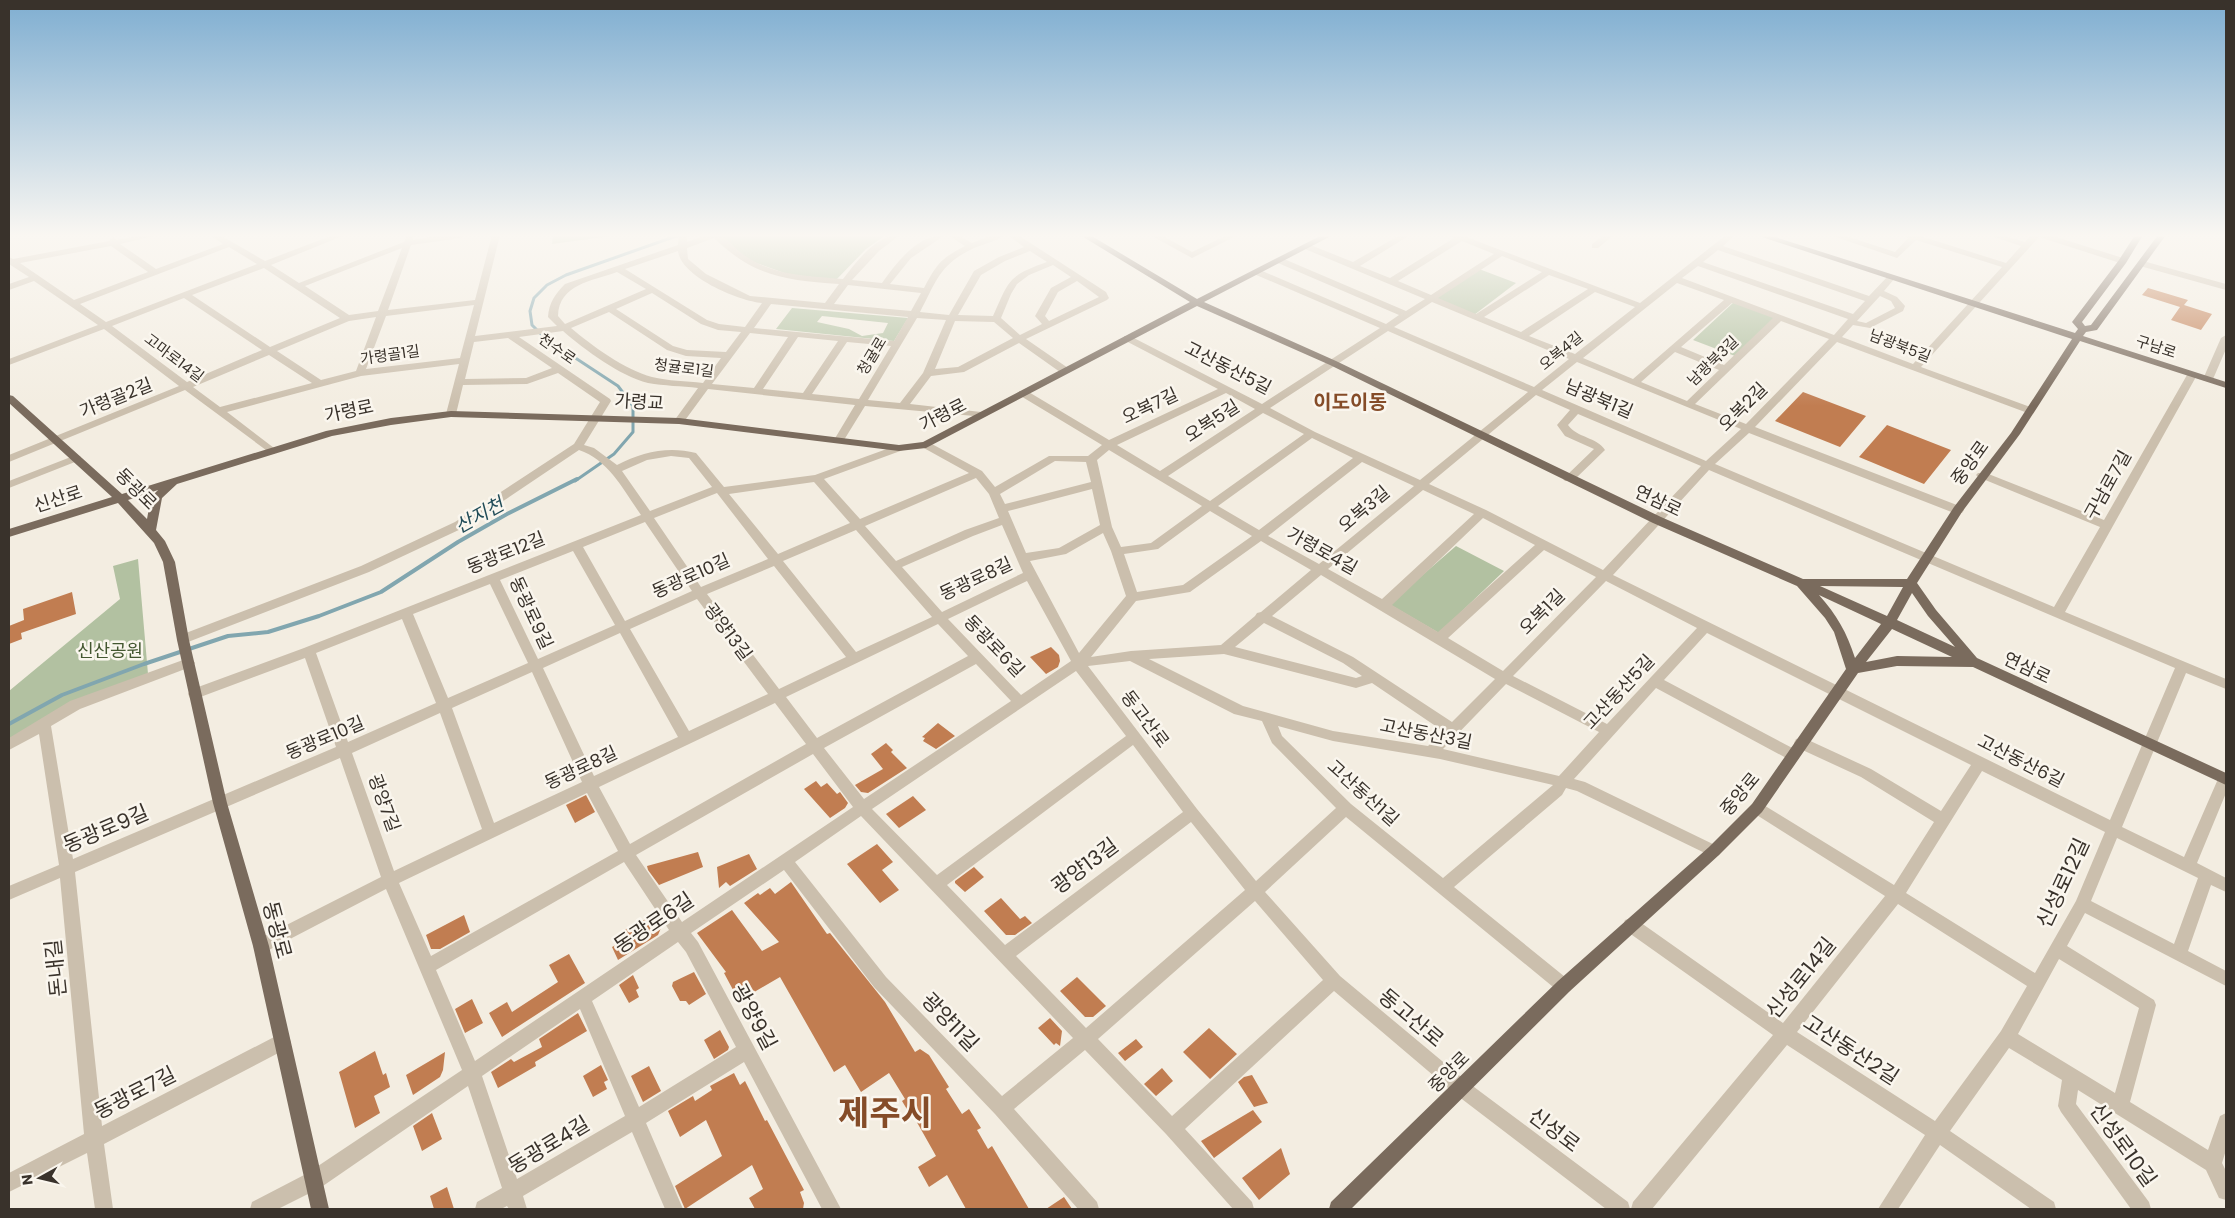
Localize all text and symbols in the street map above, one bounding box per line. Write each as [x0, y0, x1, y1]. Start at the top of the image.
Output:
street label: 남광북5길 [1866, 324, 1934, 367]
street label: 오복4길 [1534, 326, 1587, 375]
street label: 고마로14길 [140, 328, 208, 387]
street label: 천수로 [534, 328, 580, 369]
street label: 구남로 [2133, 330, 2179, 363]
street label: 남광북3길 [1682, 331, 1743, 390]
street label: 청귤로 [852, 333, 891, 379]
street label: 고산동산5길 [1181, 335, 1276, 400]
street label: 가령골1길 [359, 340, 421, 369]
street label: 청귤로1길 [653, 353, 715, 382]
street label: 가령골2길 [76, 372, 156, 423]
street label: 남광북1길 [1561, 373, 1637, 424]
street label: 오복2길 [1713, 377, 1773, 437]
street label: 오복7길 [1118, 382, 1182, 429]
street label: 가령교 [614, 388, 664, 415]
district label: 이도이동 [1313, 388, 1387, 416]
street label: 가령로 [915, 392, 971, 437]
street label: 가령로 [322, 393, 376, 428]
street label: 오복5길 [1179, 393, 1244, 448]
street label: 중앙로 [1945, 435, 1994, 490]
street label: 구남로7길 [2078, 445, 2137, 524]
street label: 동광로 [110, 462, 163, 515]
street label: 신산로 [30, 479, 85, 518]
street label: 연삼로 [1630, 479, 1686, 522]
street label: 오복3길 [1333, 480, 1395, 538]
water label: 산지천 [450, 490, 510, 540]
street label: 가령로4길 [1282, 521, 1362, 580]
street label: 동광로12길 [463, 526, 549, 580]
street label: 동광로10길 [648, 547, 734, 604]
street label: 동광로8길 [935, 551, 1016, 606]
street label: 동광로9길 [504, 572, 559, 653]
street label: 오복1길 [1513, 583, 1570, 640]
street label: 광양13길 [699, 598, 758, 666]
street label: 동광로6길 [958, 609, 1030, 682]
park label: 신산공원 [77, 638, 143, 663]
street label: 연삼로 [1999, 646, 2055, 689]
street label: 고산동산5길 [1577, 649, 1660, 735]
street label: 동고산로 [1115, 685, 1175, 753]
street label: 동광로10길 [282, 710, 368, 765]
street label: 고산동산3길 [1378, 712, 1474, 755]
street label: 고산동산6길 [1974, 728, 2069, 793]
street label: 동광로8길 [540, 740, 621, 795]
street label: 고산동산1길 [1322, 754, 1405, 832]
street label: 중앙로 [1714, 767, 1765, 821]
street label: 광양7길 [363, 771, 406, 835]
street label: 동광로9길 [58, 798, 153, 860]
street label: 광양13길 [1045, 831, 1124, 900]
street label: 신성로12길 [2029, 833, 2096, 932]
street label: 동광로6길 [608, 885, 699, 960]
street label: 동광로 [256, 898, 299, 962]
street label: 신성로14길 [1759, 931, 1842, 1025]
street label: 돈내길 [38, 938, 73, 998]
street label: 광양9길 [725, 979, 784, 1055]
street label: 동고산로 [1372, 982, 1450, 1054]
street label: 광양11길 [915, 986, 986, 1057]
street label: 고산동산2길 [1798, 1008, 1905, 1091]
street label: 중앙로 [1422, 1045, 1475, 1098]
street label: 동광로7길 [89, 1059, 181, 1126]
district label: 제주시 [838, 1089, 932, 1137]
street label: 신성로10길 [2083, 1097, 2164, 1193]
street label: 신성로 [1522, 1101, 1586, 1159]
street label: 동광로4길 [502, 1109, 595, 1180]
north arrow [15, 1153, 65, 1203]
text: N [16, 1173, 38, 1186]

